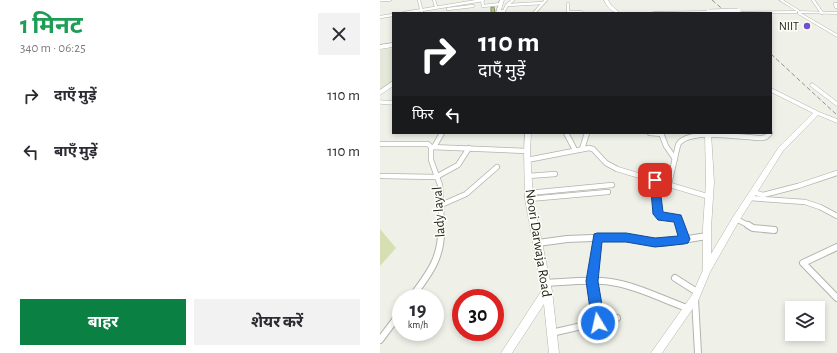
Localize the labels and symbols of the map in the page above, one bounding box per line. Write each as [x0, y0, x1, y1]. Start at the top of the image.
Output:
place label: NIIT [779, 20, 799, 32]
marker: NIIT [802, 21, 812, 31]
pin [638, 163, 672, 197]
street label: lady layal [430, 186, 448, 238]
street label: Noori Darwaja Road [523, 188, 553, 298]
speed limit sign: 30 [452, 289, 504, 341]
position arrow [577, 302, 619, 344]

